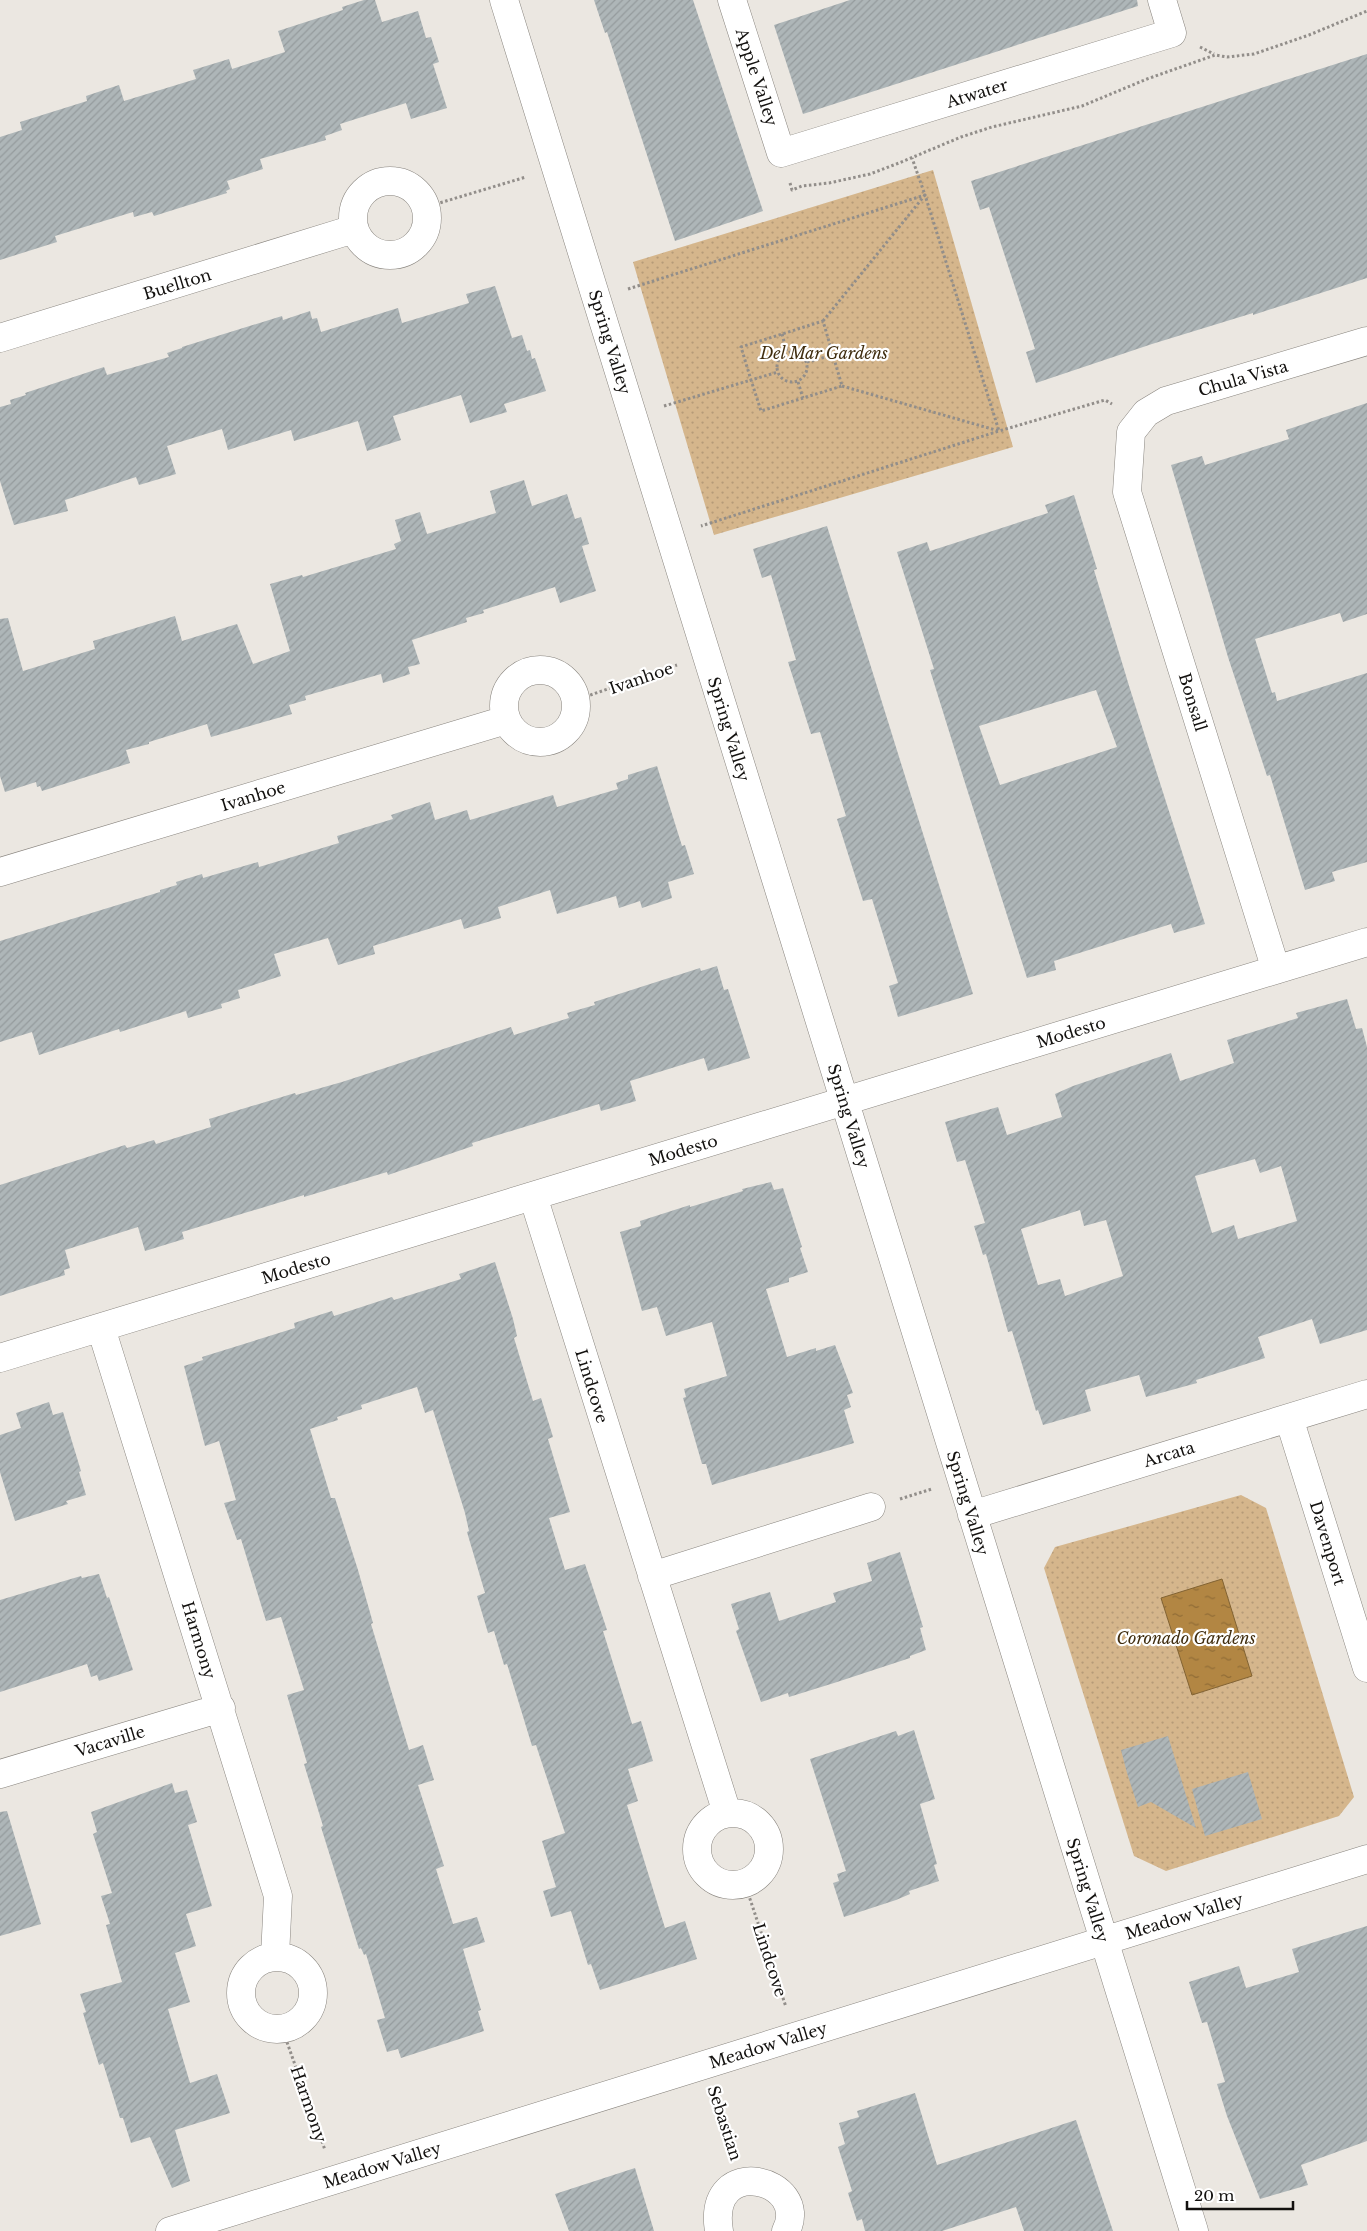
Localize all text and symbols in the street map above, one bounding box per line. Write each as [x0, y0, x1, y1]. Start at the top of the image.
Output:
street label: Apple Valley [731, 25, 782, 129]
street label: Atwater [943, 74, 1011, 112]
street label: Buellton [141, 264, 213, 304]
street label: Spring Valley [585, 287, 636, 397]
park label: Del Mar Gardens [759, 343, 888, 363]
street label: Chula Vista [1196, 356, 1290, 400]
street label: Ivanhoe [606, 658, 676, 698]
street label: Bonsall [1175, 670, 1211, 734]
street label: Spring Valley [704, 674, 755, 784]
street label: Ivanhoe [218, 777, 288, 815]
street label: Modesto [1034, 1012, 1108, 1052]
street label: Spring Valley [824, 1061, 875, 1171]
street label: Modesto [646, 1130, 720, 1170]
street label: Modesto [259, 1248, 333, 1288]
street label: Lindcove [571, 1347, 613, 1425]
street label: Arcata [1140, 1437, 1197, 1471]
street label: Spring Valley [943, 1448, 994, 1558]
street label: Davenport [1306, 1498, 1350, 1588]
street label: Harmony [178, 1599, 220, 1682]
park label: Coronado Gardens [1116, 1628, 1256, 1648]
street label: Vacaville [72, 1721, 147, 1761]
street label: Spring Valley [1063, 1835, 1114, 1945]
street label: Meadow Valley [1122, 1888, 1246, 1943]
street label: Lindcove [749, 1921, 791, 1999]
street label: Meadow Valley [706, 2017, 830, 2072]
street label: Harmony [287, 2063, 332, 2146]
street label: Sebastian [704, 2083, 746, 2163]
street label: Meadow Valley [320, 2137, 444, 2192]
scale bar [1187, 2178, 1293, 2210]
text: 20 m [1194, 2186, 1234, 2205]

